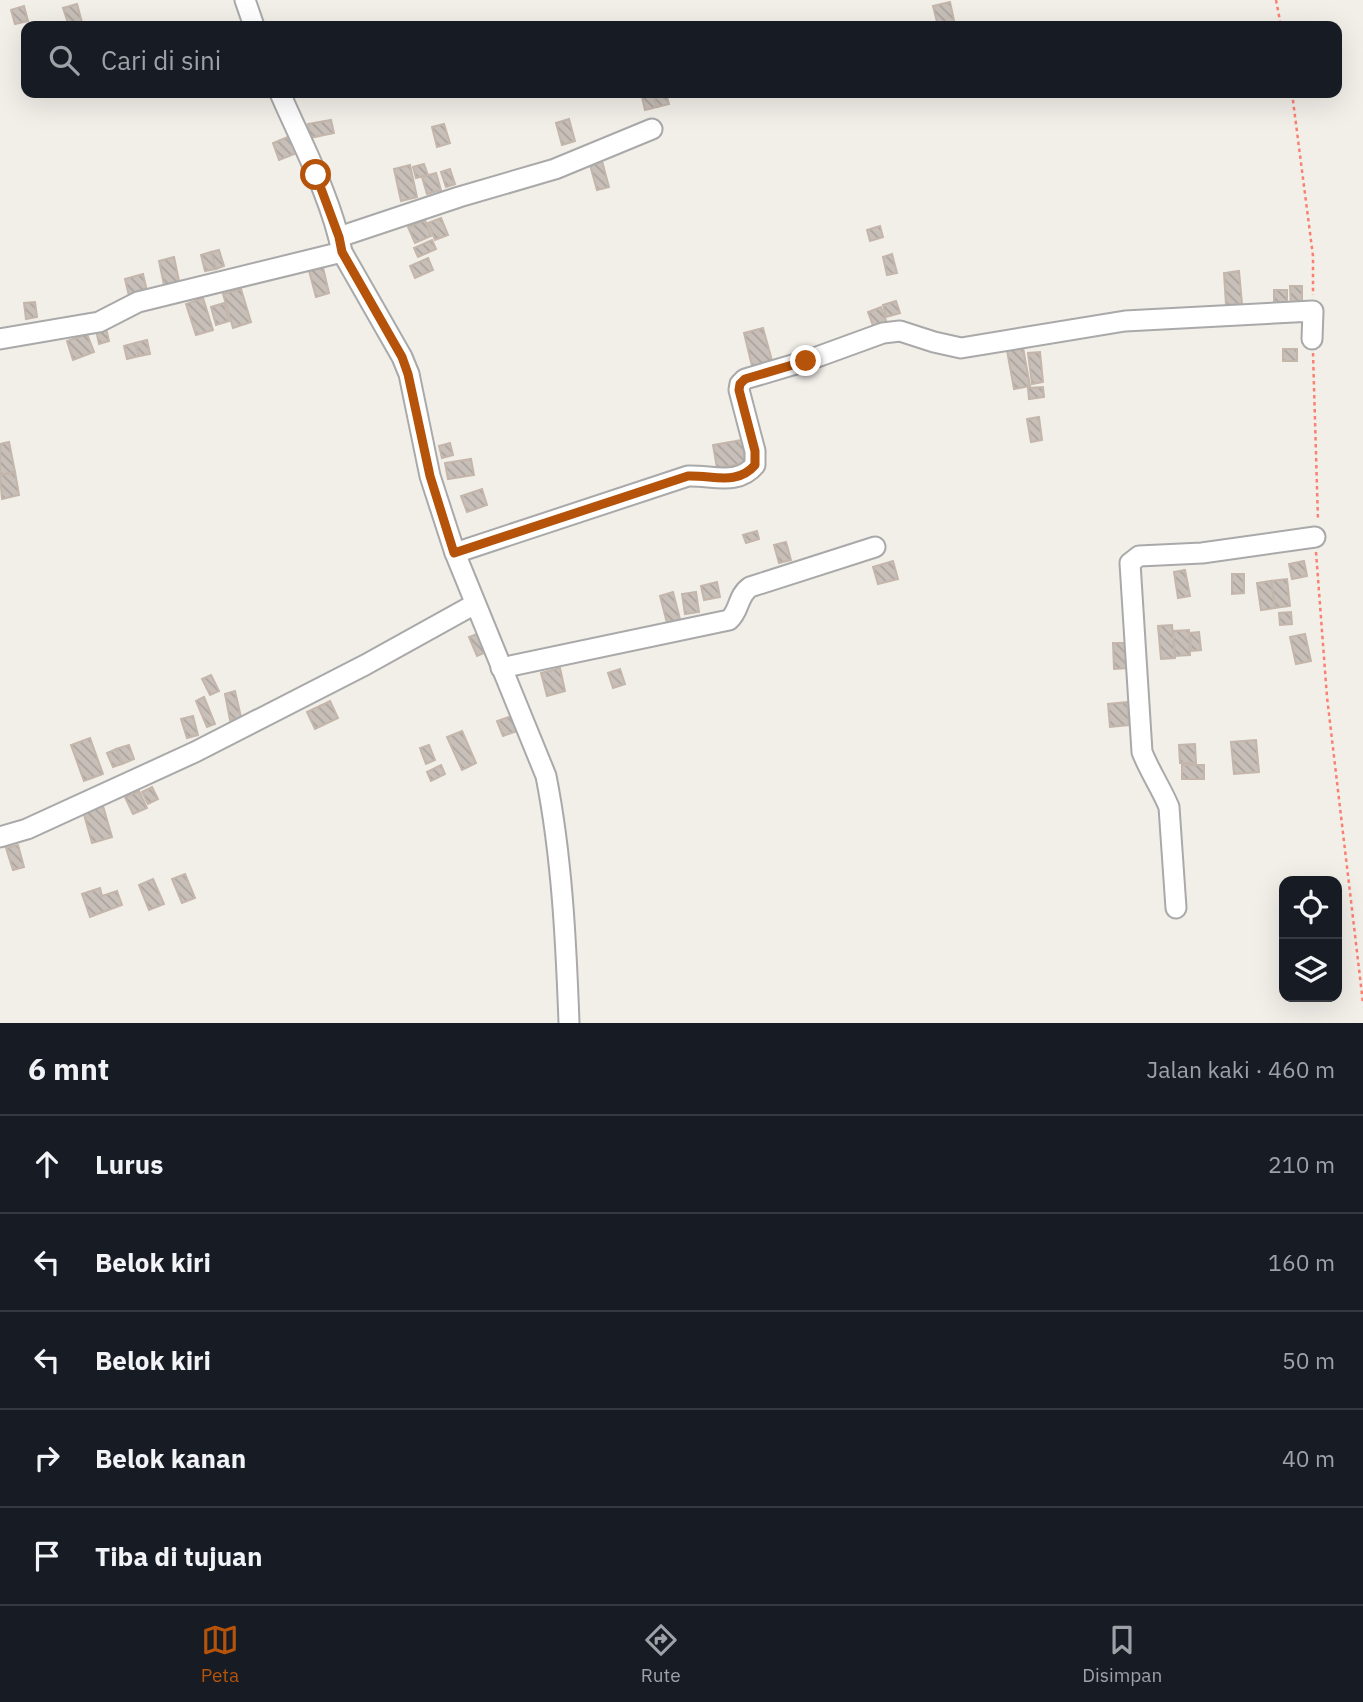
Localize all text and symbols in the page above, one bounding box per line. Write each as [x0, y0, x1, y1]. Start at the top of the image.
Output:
search box [21, 21, 1342, 98]
icon: search [45, 41, 83, 79]
text: Cari di sini [101, 43, 221, 77]
route start [300, 159, 331, 190]
route end [790, 345, 821, 376]
map controls [1279, 876, 1342, 1002]
button: locate [1279, 876, 1342, 939]
button: layers [1279, 939, 1342, 1002]
text: 6 mnt [28, 1049, 109, 1088]
text: Jalan kaki · 460 m [1147, 1054, 1335, 1084]
icon: ahead [28, 1145, 66, 1183]
text: Lurus [95, 1147, 163, 1181]
text: 210 m [1268, 1149, 1335, 1179]
icon: left [28, 1243, 66, 1281]
text: Belok kiri [95, 1245, 211, 1279]
text: 160 m [1268, 1247, 1335, 1277]
icon: left [28, 1341, 66, 1379]
text: Belok kiri [95, 1343, 211, 1377]
text: 50 m [1282, 1345, 1335, 1375]
icon: right [28, 1439, 66, 1477]
text: Belok kanan [95, 1441, 246, 1475]
text: 40 m [1282, 1443, 1335, 1473]
icon: arrive [28, 1537, 66, 1575]
text: Tiba di tujuan [95, 1539, 262, 1573]
tab: Peta [201, 1621, 239, 1687]
tab: Rute [641, 1621, 681, 1687]
tab: Disimpan [1082, 1621, 1162, 1687]

